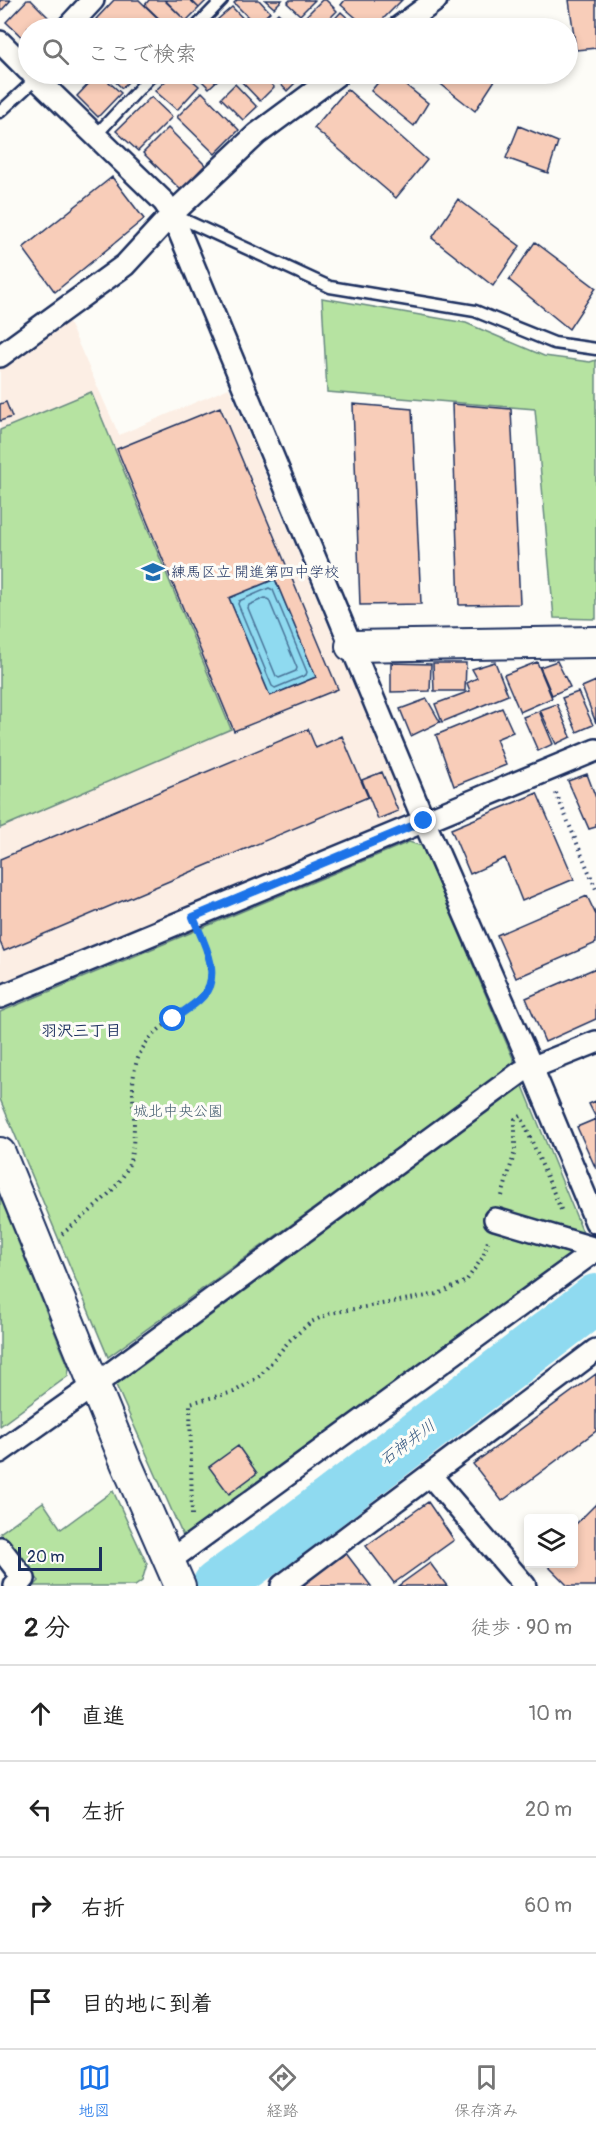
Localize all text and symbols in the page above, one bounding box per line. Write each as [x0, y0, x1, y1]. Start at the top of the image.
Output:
search box [18, 18, 578, 84]
icon: search [39, 35, 72, 68]
text: ここで検索 [87, 40, 197, 68]
school or university icon: 練馬区立 開進第四中学校 [140, 559, 166, 585]
place label: 練馬区立 開進第四中学校 [171, 563, 339, 582]
route end [410, 807, 436, 833]
route start [159, 1005, 185, 1031]
district label: 羽沢三丁目 [41, 1021, 121, 1041]
park label: 城北中央公園 [133, 1102, 223, 1121]
water label: 石神井川 [376, 1416, 439, 1470]
map controls [524, 1514, 578, 1568]
button: layers [524, 1514, 578, 1568]
scale bar [18, 1544, 102, 1572]
text: 20 m [27, 1547, 65, 1567]
text: 2 分 [24, 1612, 70, 1644]
text: 徒歩 · 90 m [471, 1615, 572, 1640]
icon: ahead [24, 1697, 57, 1730]
text: 10 m [528, 1701, 572, 1726]
text: 直進 [81, 1702, 125, 1730]
icon: left [24, 1793, 57, 1826]
text: 20 m [525, 1797, 572, 1822]
text: 左折 [81, 1798, 125, 1826]
icon: right [24, 1889, 57, 1922]
text: 60 m [525, 1893, 572, 1918]
text: 右折 [81, 1894, 125, 1922]
icon: arrive [24, 1985, 57, 2018]
text: 目的地に到着 [81, 1990, 213, 2018]
tab: 地図 [78, 2061, 111, 2121]
tab: 経路 [266, 2061, 299, 2121]
tab: 保存済み [454, 2061, 518, 2121]

